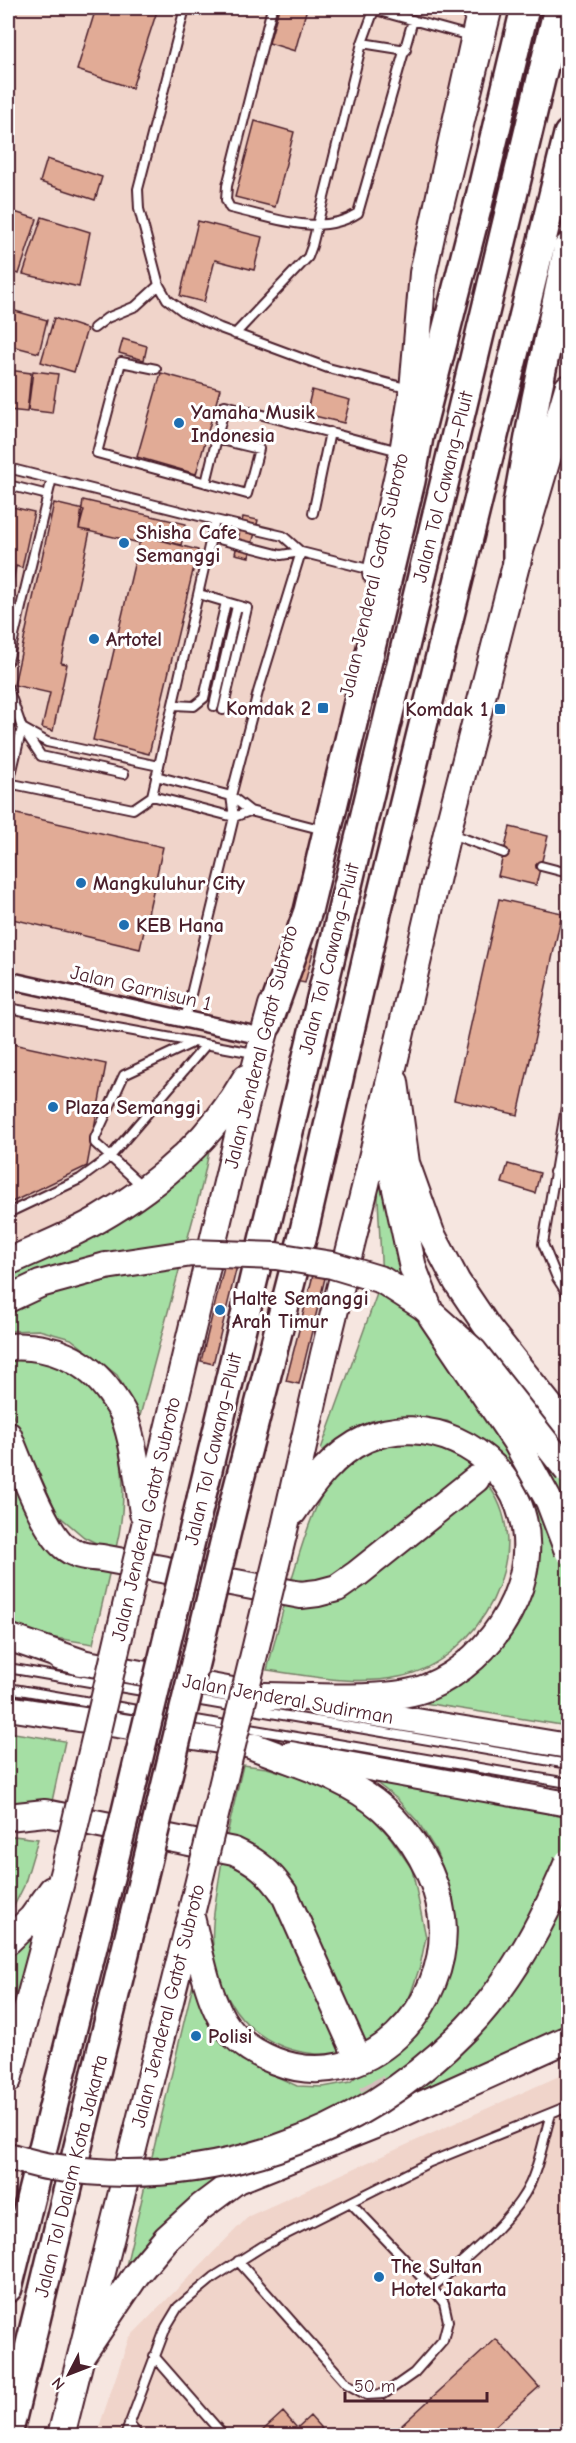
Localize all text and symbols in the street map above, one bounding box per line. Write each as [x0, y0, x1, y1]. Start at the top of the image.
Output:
street label: Jalan Tol Cawang–Pluit [408, 388, 478, 585]
place label: Yamaha Musik Indonesia [191, 401, 315, 447]
marker: Yamaha Musik Indonesia [172, 416, 186, 430]
street label: Jalan Jenderal Gatot Subroto [335, 451, 413, 699]
place label: Shisha Cafe Semanggi [136, 521, 237, 567]
marker: Shisha Cafe Semanggi [117, 536, 131, 550]
place label: Artotel [106, 628, 162, 651]
marker: Artotel [87, 632, 101, 646]
place label: Komdak 2 [226, 697, 311, 720]
place label: Komdak 1 [405, 698, 488, 721]
marker: Komdak 2 [316, 701, 330, 715]
marker: Komdak 1 [493, 702, 507, 716]
street label: Jalan Tol Cawang–Pluit [294, 860, 364, 1057]
place label: Mangkuluhur City [93, 872, 246, 895]
marker: Mangkuluhur City [74, 876, 88, 890]
place label: KEB Hana [136, 914, 224, 937]
marker: KEB Hana [117, 918, 131, 932]
street label: Jalan Jenderal Gatot Subroto [220, 923, 302, 1171]
street label: Jalan Garnisun 1 [68, 961, 214, 1015]
place label: Plaza Semanggi [65, 1096, 201, 1119]
marker: Plaza Semanggi [46, 1100, 60, 1114]
place label: Halte Semanggi Arah Timur [232, 1287, 369, 1333]
marker: Halte Semanggi Arah Timur [213, 1303, 227, 1317]
street label: Jalan Tol Cawang–Pluit [180, 1350, 247, 1547]
street label: Jalan Jenderal Gatot Subroto [107, 1395, 185, 1643]
street label: Jalan Jenderal Sudirman [181, 1669, 395, 1729]
street label: Jalan Jenderal Gatot Subroto [127, 1882, 209, 2130]
place label: Polisi [208, 2025, 252, 2048]
marker: Polisi [189, 2029, 203, 2043]
street label: Jalan Tol Dalam Kota Jakarta [30, 2052, 112, 2300]
place label: The Sultan Hotel Jakarta [391, 2255, 507, 2301]
marker: The Sultan Hotel Jakarta [372, 2270, 386, 2284]
north arrow [39, 2344, 99, 2404]
scale bar [345, 2365, 488, 2403]
text: N [48, 2373, 69, 2393]
text: 50 m [354, 2376, 396, 2397]

